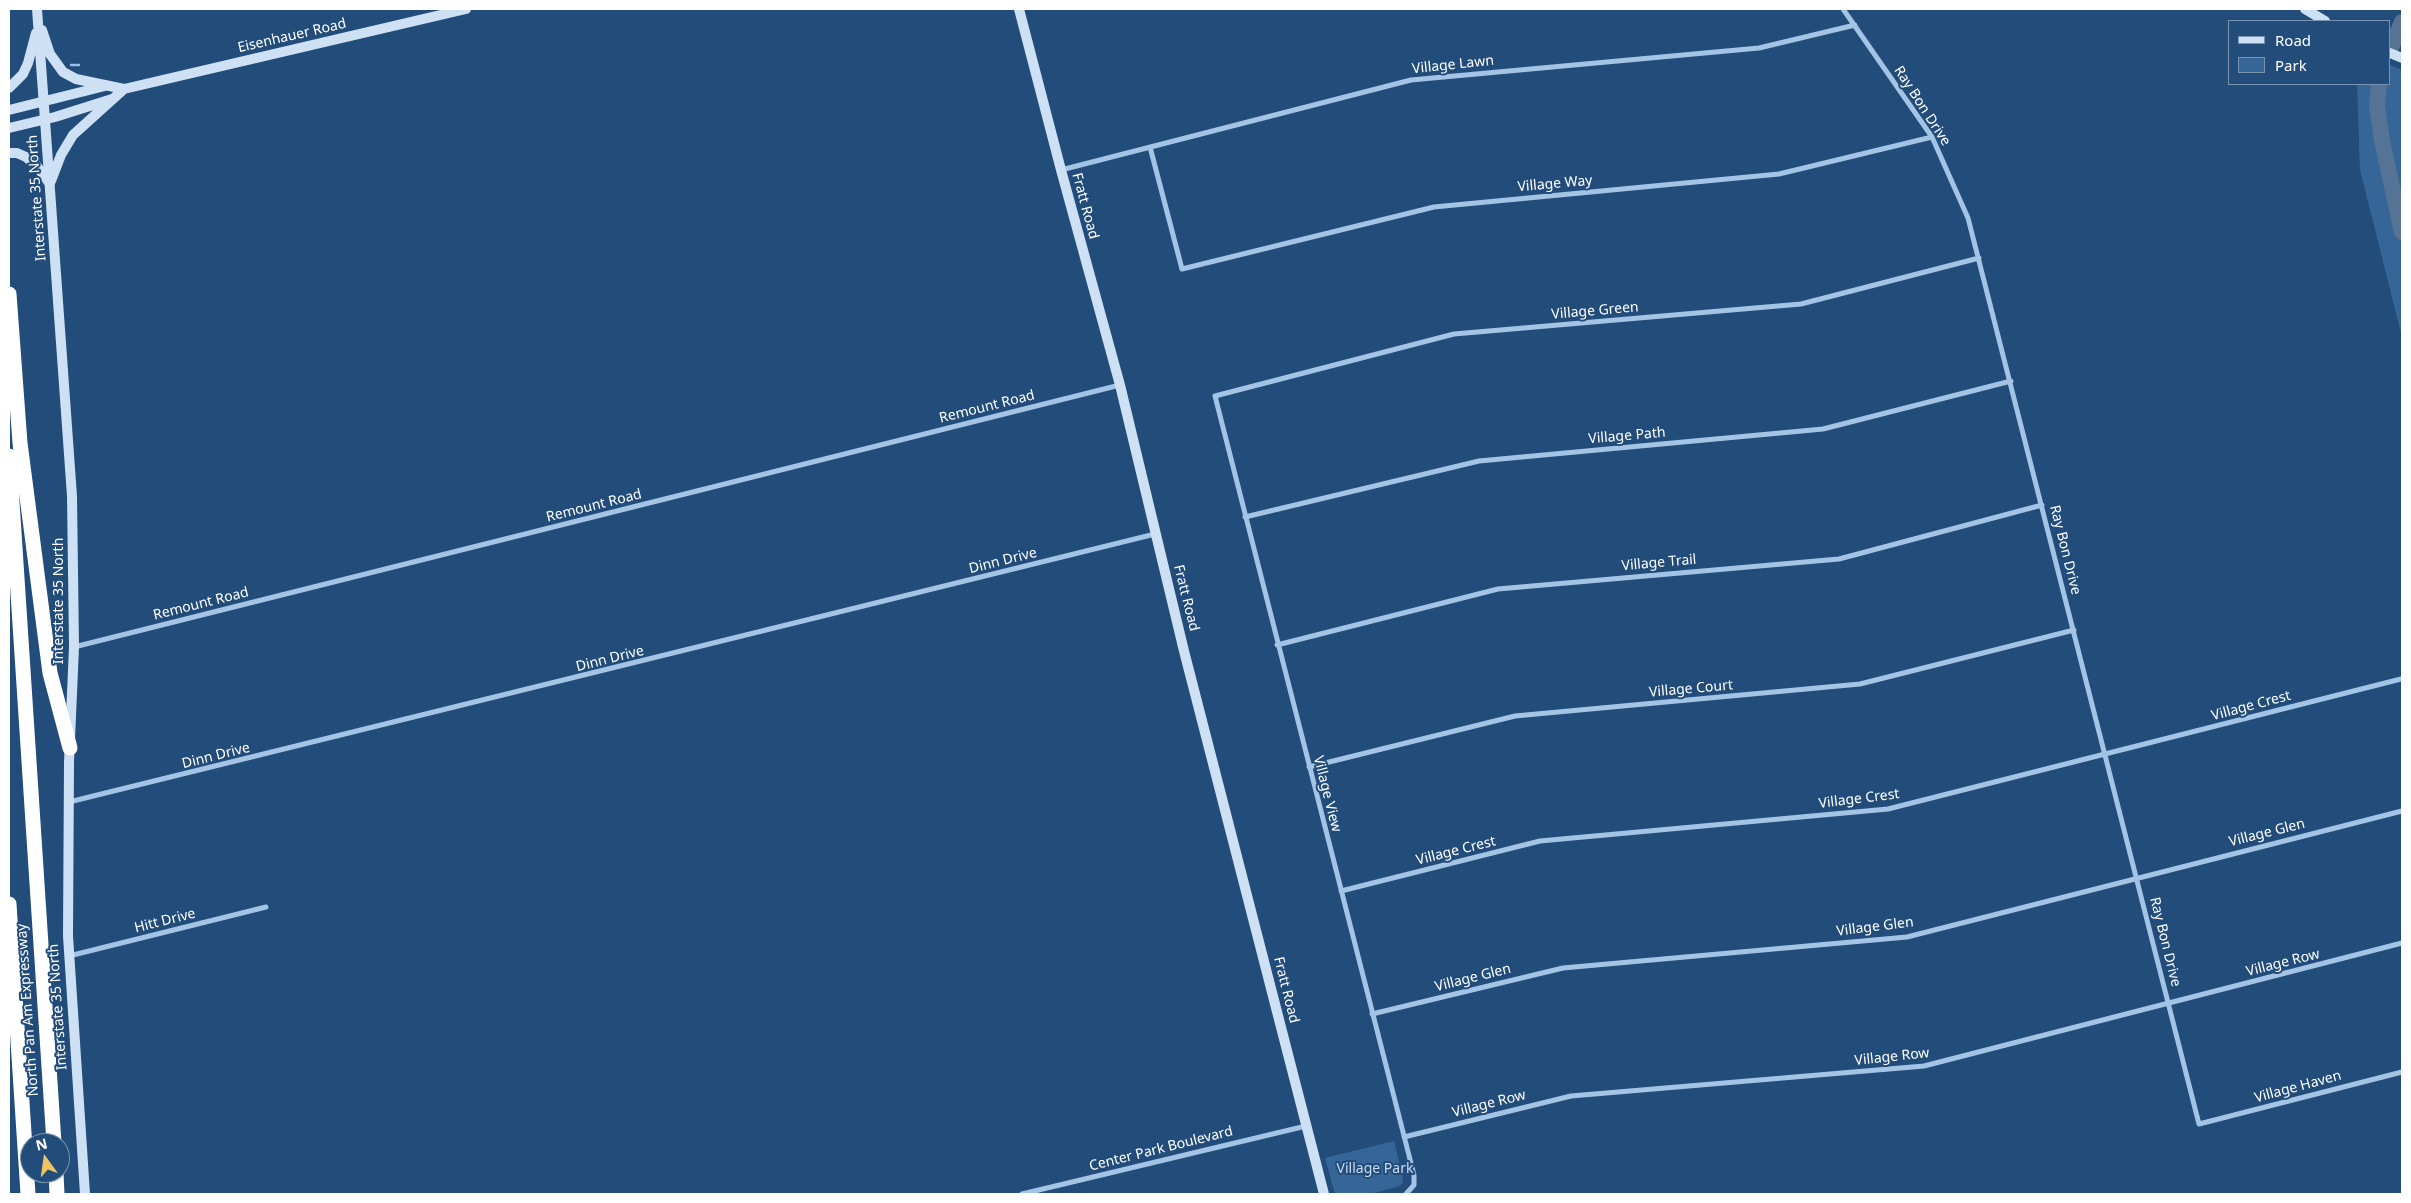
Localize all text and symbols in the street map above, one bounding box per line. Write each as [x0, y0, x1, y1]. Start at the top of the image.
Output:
street label: Eisenhauer Road [236, 15, 348, 57]
legend [2228, 20, 2391, 85]
text: Road [2275, 30, 2311, 50]
street label: Village Lawn [1411, 52, 1495, 78]
text: Park [2275, 55, 2307, 75]
street label: Ray Bon Drive [1890, 63, 1954, 149]
street label: Interstate 35 North [24, 134, 50, 262]
street label: Fratt Road [1068, 171, 1102, 241]
street label: Village Way [1517, 172, 1593, 196]
street label: Village Green [1551, 299, 1639, 323]
street label: Remount Road [938, 387, 1036, 427]
street label: Village Path [1588, 424, 1666, 448]
street label: Remount Road [545, 486, 643, 526]
street label: Ray Bon Drive [2046, 503, 2084, 597]
street label: Interstate 35 North [51, 538, 67, 664]
street label: Dinn Drive [967, 544, 1039, 578]
street label: Village Trail [1621, 551, 1697, 575]
street label: Fratt Road [1170, 563, 1202, 633]
street label: Remount Road [152, 584, 250, 624]
street label: Dinn Drive [574, 642, 646, 676]
street label: Village Court [1648, 677, 1734, 701]
street label: Village Crest [2210, 687, 2292, 725]
street label: Dinn Drive [180, 739, 252, 773]
street label: Village View [1309, 754, 1345, 834]
street label: Village Crest [1818, 786, 1900, 812]
street label: Village Glen [2227, 815, 2307, 851]
street label: Village Crest [1415, 833, 1497, 869]
street label: Ray Bon Drive [2146, 895, 2184, 989]
street label: Hitt Drive [133, 905, 197, 937]
street label: Village Glen [1835, 914, 1915, 940]
street label: North Pan Am Expressway [14, 923, 42, 1097]
street label: Interstate 35 North [45, 943, 71, 1071]
street label: Village Row [2245, 946, 2321, 980]
street label: Fratt Road [1270, 955, 1302, 1025]
street label: Village Glen [1433, 960, 1513, 996]
street label: Village Row [1854, 1045, 1930, 1069]
street label: Village Haven [2253, 1067, 2343, 1107]
street label: Village Row [1451, 1087, 1527, 1121]
street label: Center Park Boulevard [1087, 1123, 1235, 1175]
north arrow [20, 1133, 70, 1183]
text: N [34, 1133, 49, 1155]
park label: Village Park [1337, 1161, 1413, 1177]

